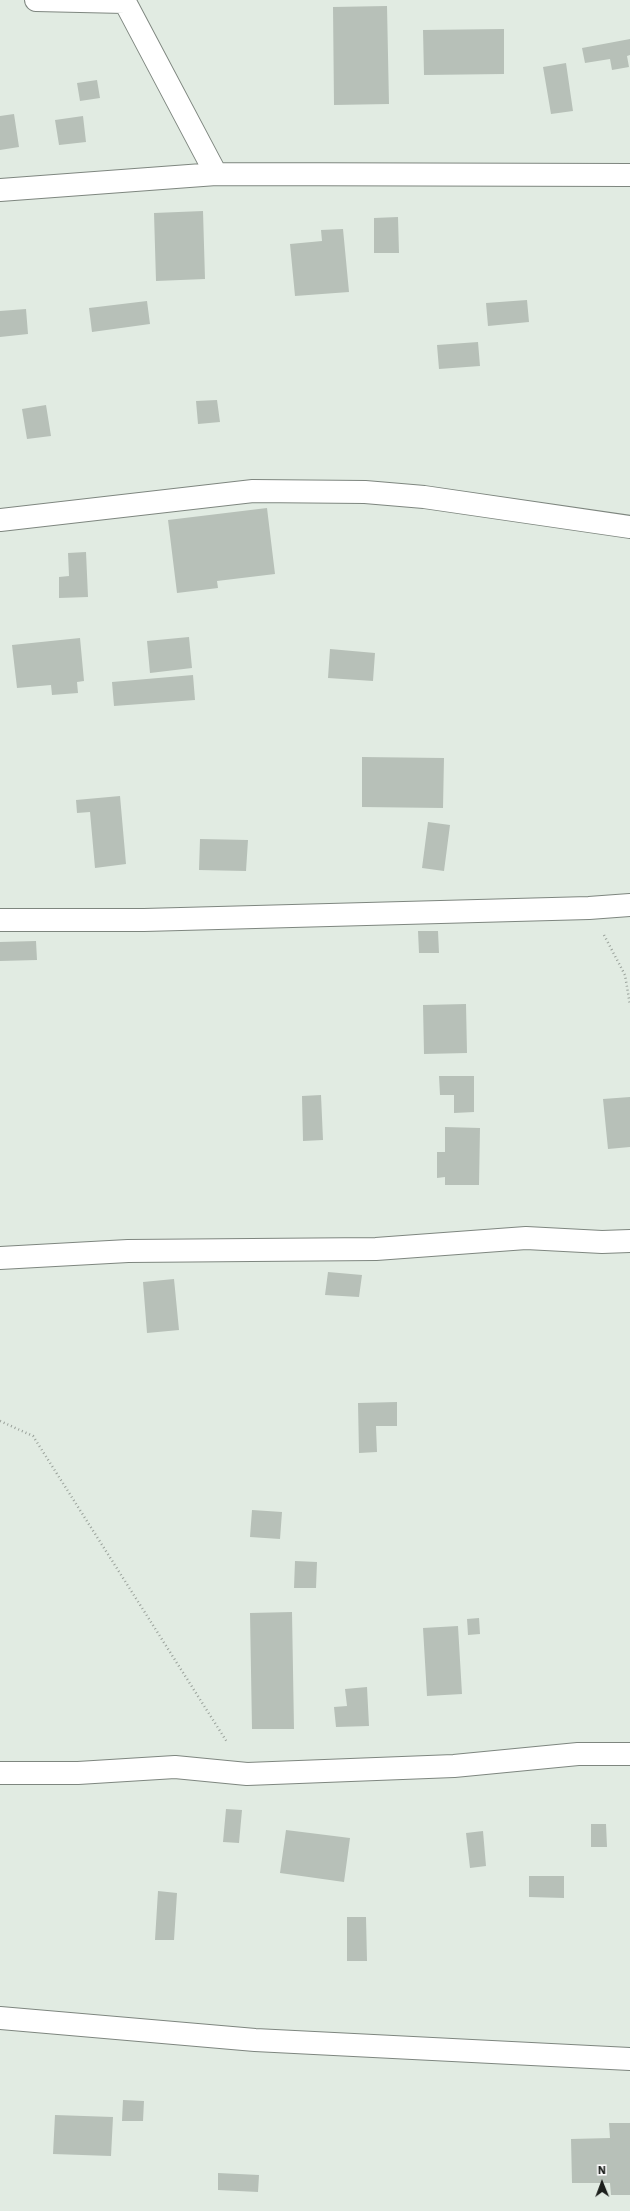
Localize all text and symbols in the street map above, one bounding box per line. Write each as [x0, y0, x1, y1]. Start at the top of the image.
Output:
north arrow [582, 2163, 622, 2203]
text: N [598, 2164, 606, 2177]

